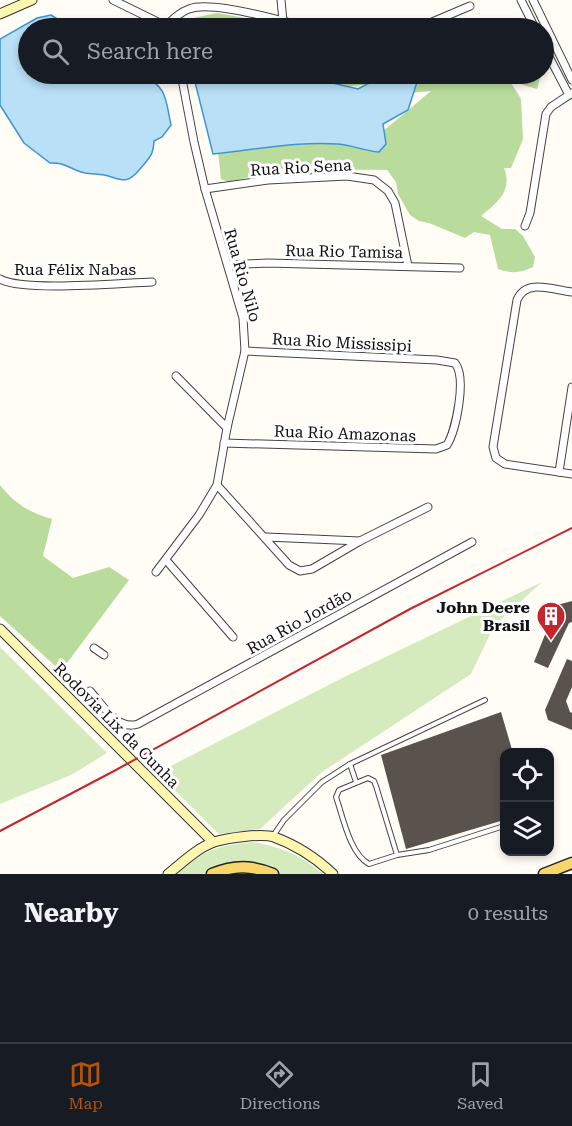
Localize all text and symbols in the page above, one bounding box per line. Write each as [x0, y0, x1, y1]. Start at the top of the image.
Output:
search box [18, 18, 554, 84]
icon: search [39, 35, 72, 68]
text: Search here [87, 39, 213, 64]
street label: Rua Rio Sena [250, 155, 353, 180]
street label: Rua Rio Nilo [220, 226, 265, 324]
street label: Rua Rio Tamisa [285, 241, 403, 262]
street label: Rua Félix Nabas [14, 260, 136, 279]
street label: Rua Rio Mississipi [272, 329, 412, 356]
street label: Rua Rio Amazonas [274, 422, 417, 445]
street label: Rua Rio Jordão [243, 585, 355, 658]
place label: John Deere Brasil [436, 598, 531, 635]
building icon: John Deere Brasil [535, 600, 567, 642]
street label: Rodovia Lix da Cunha [50, 659, 184, 792]
map controls [500, 748, 554, 856]
button: locate [500, 748, 554, 802]
button: layers [500, 802, 554, 856]
text: Nearby [24, 898, 118, 928]
text: 0 results [468, 901, 548, 925]
tab: Map [68, 1058, 103, 1113]
tab: Directions [240, 1058, 320, 1113]
tab: Saved [457, 1058, 504, 1113]

